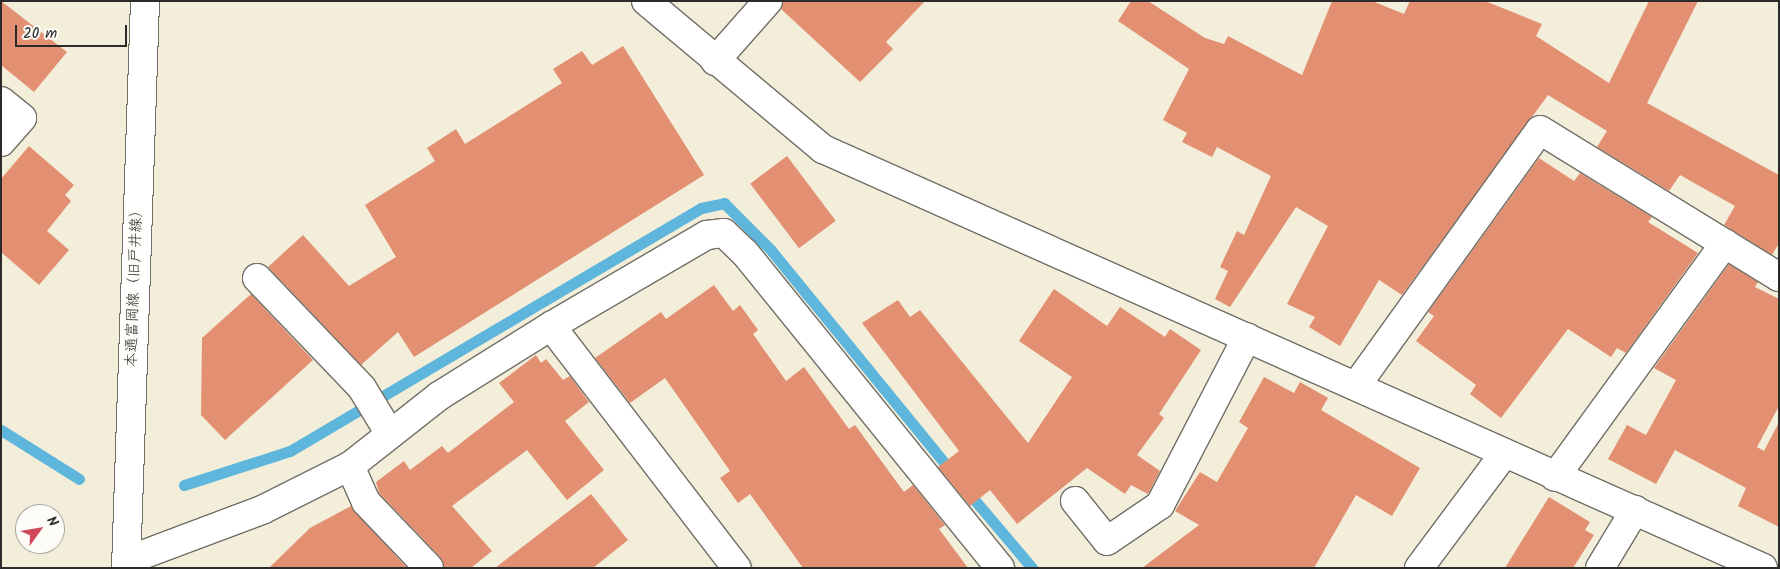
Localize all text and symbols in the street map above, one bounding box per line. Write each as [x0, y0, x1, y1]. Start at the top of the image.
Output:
scale bar [18, 15, 130, 47]
text: 20 m [23, 22, 57, 46]
street label: 本通富岡線（旧戸井線） [123, 202, 147, 368]
north arrow [15, 504, 65, 554]
text: N [40, 512, 64, 531]

